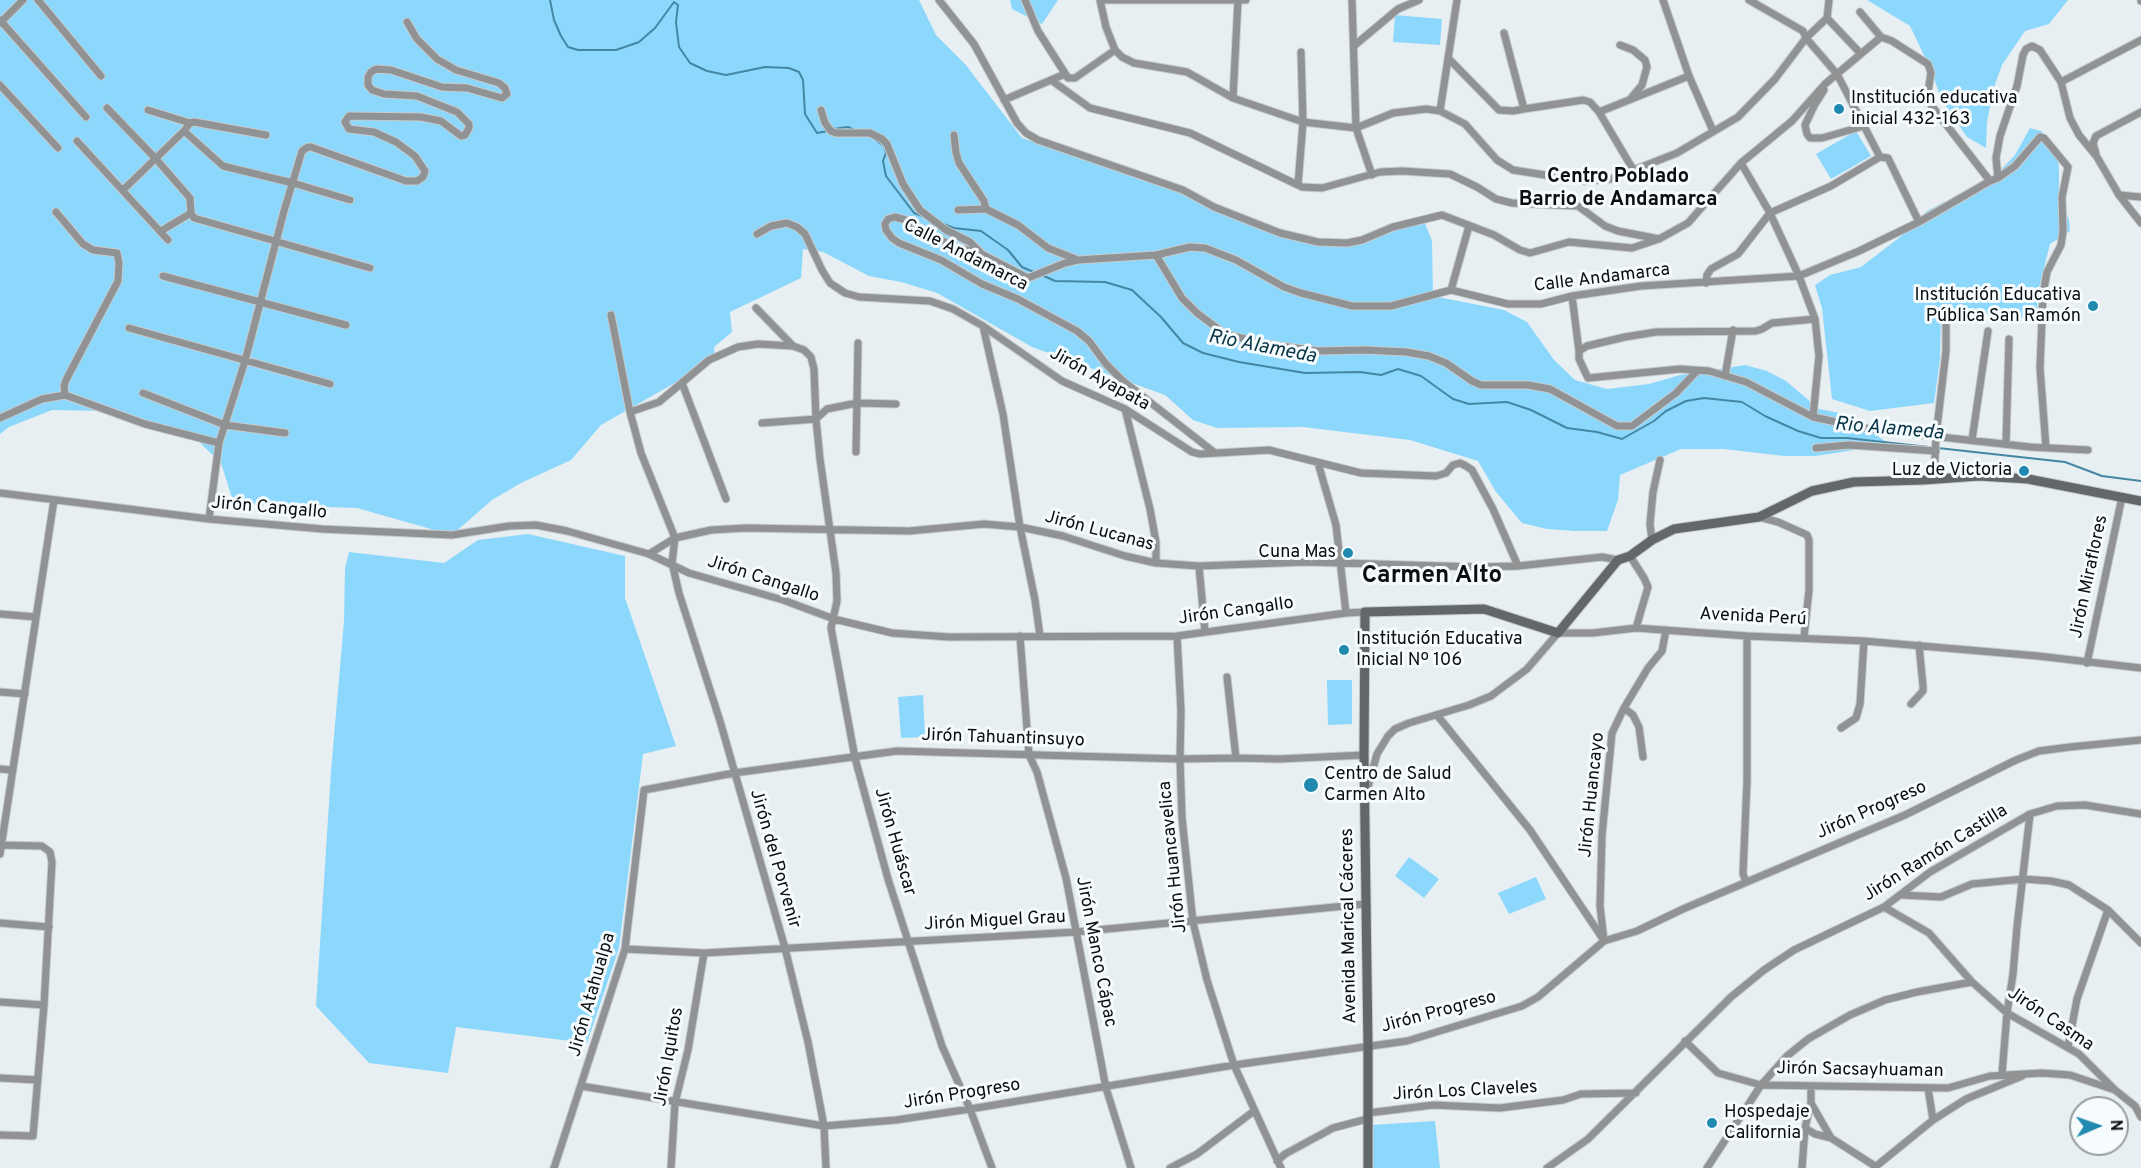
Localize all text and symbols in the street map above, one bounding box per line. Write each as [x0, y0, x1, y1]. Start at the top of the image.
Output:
place label: Institución educativa inicial 432-163 [1851, 88, 2017, 130]
marker: Institución educativa inicial 432-163 [1832, 102, 1846, 116]
district label: Centro Poblado Barrio de Andamarca [1519, 166, 1717, 213]
street label: Calle Andamarca [899, 215, 1031, 297]
street label: Calle Andamarca [1533, 260, 1671, 298]
place label: Institución Educativa Pública San Ramón [1914, 285, 2081, 328]
marker: Institución Educativa Pública San Ramón [2086, 299, 2100, 313]
water label: Rio Alameda [1206, 326, 1318, 370]
street label: Jirón Ayapata [1045, 344, 1153, 416]
water label: Rio Alameda [1833, 413, 1945, 447]
place label: Luz de Victoria [1892, 460, 2012, 482]
marker: Luz de Victoria [2017, 464, 2031, 478]
street label: Jirón Cangallo [210, 493, 328, 525]
street label: Jirón Lucanas [1042, 507, 1156, 557]
street label: Jirón Miraflores [2066, 513, 2114, 641]
place label: Cuna Mas [1258, 542, 1336, 564]
marker: Cuna Mas [1341, 546, 1355, 560]
street label: Jirón Cangallo [704, 552, 822, 608]
district label: Carmen Alto [1362, 563, 1502, 591]
street label: Jirón Cangallo [1177, 593, 1295, 631]
street label: Avenida Perú [1699, 604, 1807, 632]
place label: Institución Educativa Inicial Nº 106 [1356, 629, 1523, 672]
marker: Institución Educativa Inicial Nº 106 [1337, 643, 1351, 657]
street label: Jirón Tahuantinsuyo [921, 725, 1085, 753]
street label: Jirón Huancayo [1576, 731, 1610, 859]
place label: Centro de Salud Carmen Alto [1324, 764, 1452, 806]
marker: Centro de Salud Carmen Alto [1302, 776, 1320, 794]
street label: Jirón Progreso [1814, 777, 1930, 845]
street label: Jirón Huancavelica [1155, 780, 1193, 934]
street label: Jirón Huáscar [868, 786, 920, 898]
street label: Jirón del Porvenir [744, 787, 804, 931]
street label: Jirón Ramón Castilla [1860, 801, 2012, 907]
street label: Avenida Marical Cáceres [1337, 828, 1363, 1024]
street label: Jirón Manco Cápac [1070, 875, 1120, 1029]
street label: Jirón Miguel Grau [924, 908, 1066, 936]
street label: Jirón Atahualpa [565, 931, 621, 1059]
street label: Jirón Casma [2003, 983, 2097, 1057]
street label: Jirón Progreso [1379, 987, 1499, 1039]
street label: Jirón Iquitos [651, 1006, 689, 1108]
street label: Jirón Sacsayhuaman [1776, 1059, 1944, 1083]
street label: Jirón Progreso [902, 1075, 1022, 1115]
street label: Jirón Los Claveles [1392, 1077, 1538, 1107]
north arrow [2069, 1096, 2129, 1156]
place label: Hospedaje California [1724, 1102, 1810, 1144]
marker: Hospedaje California [1705, 1116, 1719, 1130]
text: N [2105, 1119, 2125, 1132]

